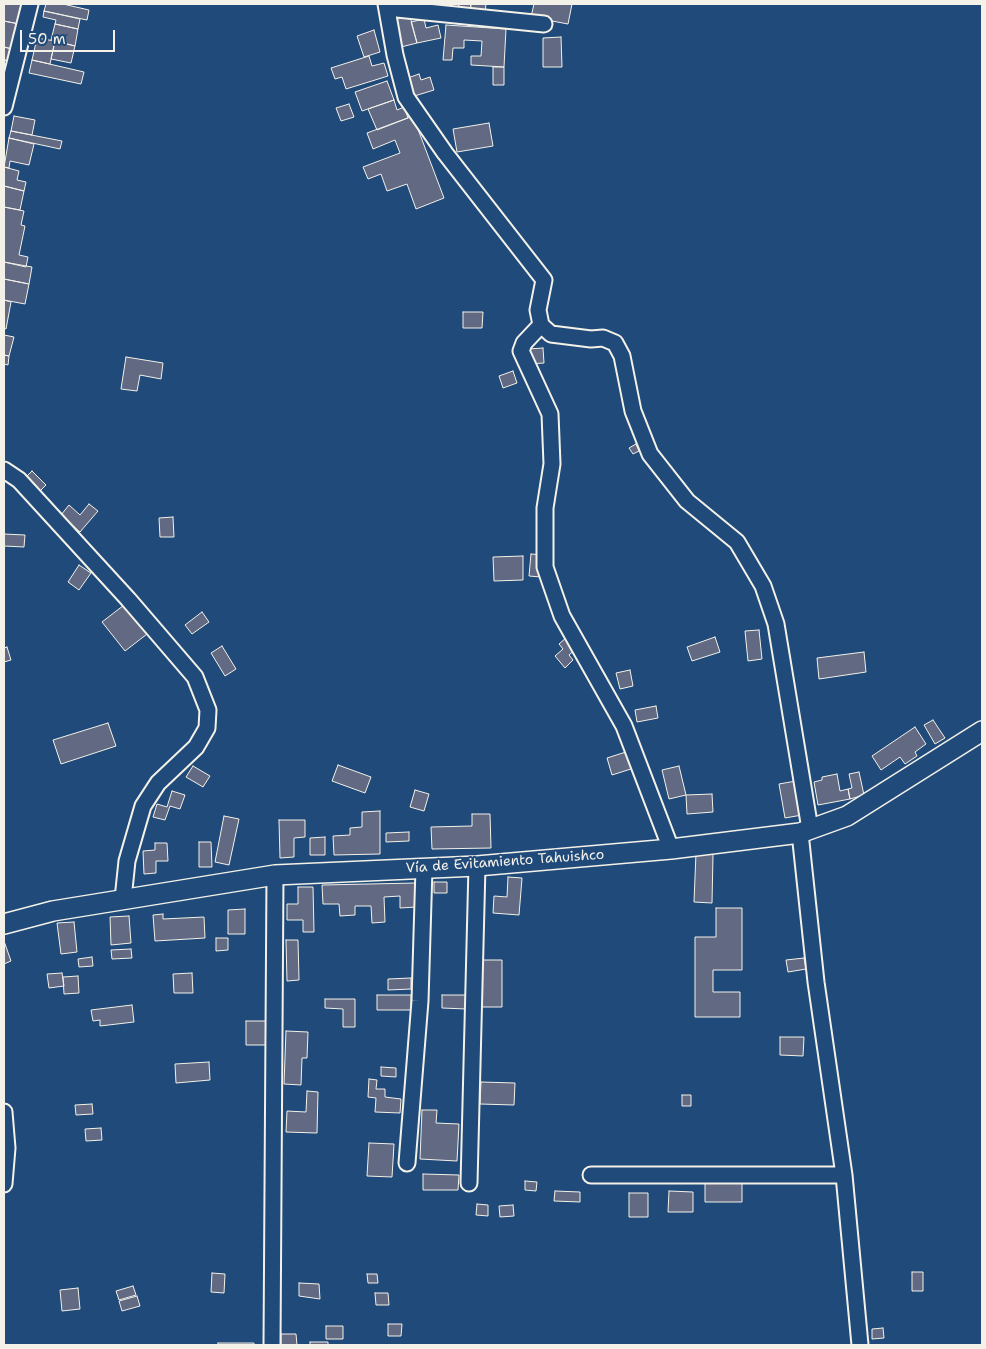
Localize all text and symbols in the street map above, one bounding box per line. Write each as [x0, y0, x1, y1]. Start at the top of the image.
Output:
scale bar [22, 20, 118, 52]
text: 50 m [28, 29, 66, 49]
street label: Vía de Evitamiento Tahuishco [405, 847, 605, 877]

